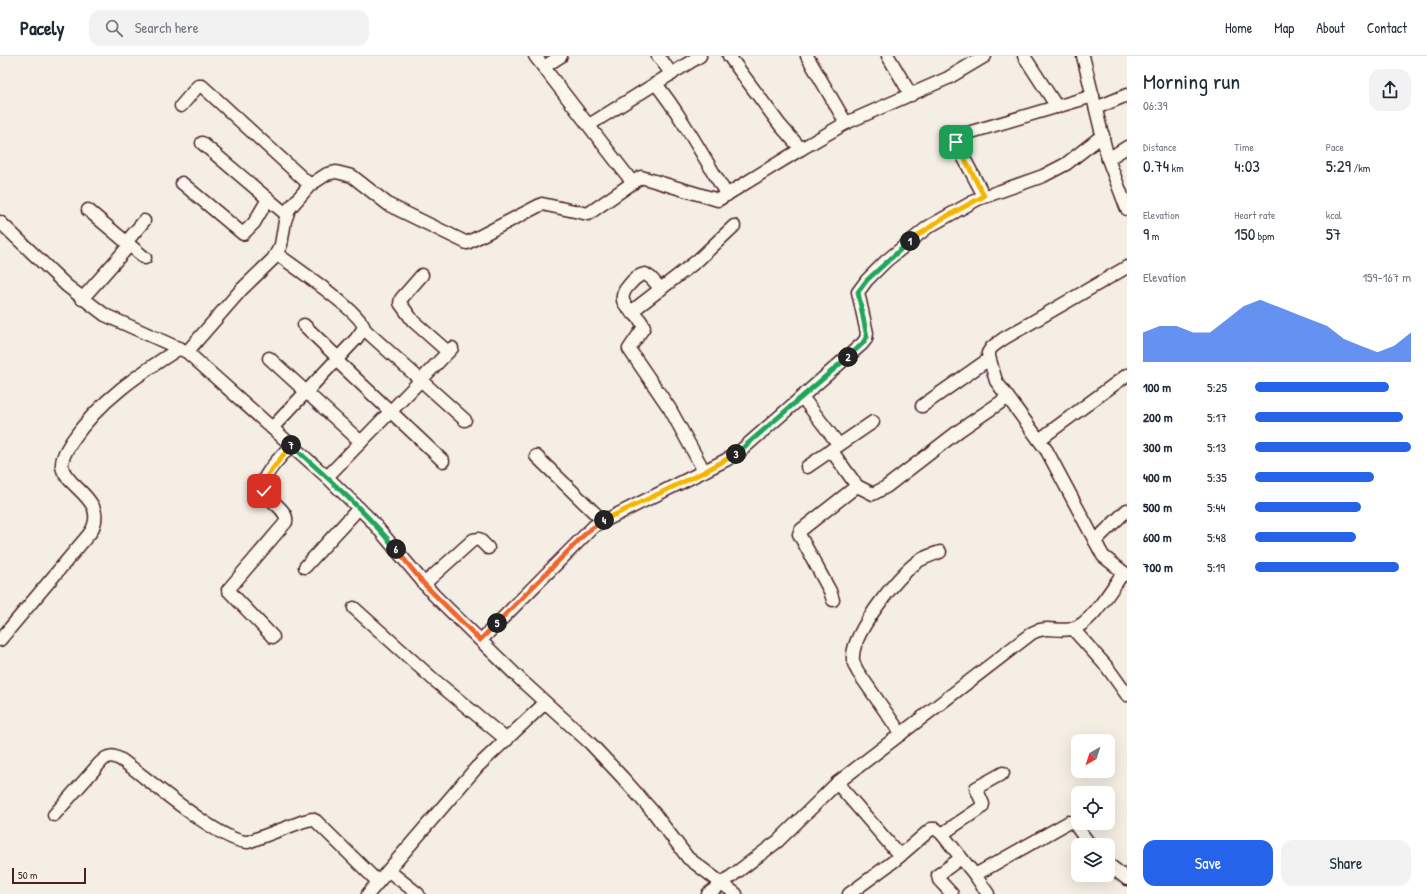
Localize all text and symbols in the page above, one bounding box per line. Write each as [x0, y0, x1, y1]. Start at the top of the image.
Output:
search box [89, 10, 369, 46]
text: Pacely [20, 15, 65, 41]
icon: search [103, 17, 125, 39]
text: Search here [135, 17, 199, 38]
text: Home [1225, 18, 1252, 37]
text: Map [1274, 18, 1294, 37]
text: About [1316, 18, 1345, 37]
text: Contact [1367, 18, 1407, 37]
text: Morning run [1143, 66, 1240, 96]
button: share [1369, 69, 1411, 111]
text: 06:39 [1143, 96, 1168, 114]
pin [939, 125, 973, 159]
icon: arrive [945, 131, 967, 153]
text: Distance [1143, 140, 1177, 154]
text: Time [1234, 140, 1254, 154]
text: Pace [1326, 140, 1344, 154]
text: 0.74 [1143, 154, 1169, 177]
text: 4:03 [1234, 154, 1260, 177]
text: 5:29 [1326, 154, 1351, 177]
text: km [1169, 161, 1184, 175]
text: /km [1351, 161, 1370, 175]
text: Elevation [1143, 208, 1180, 222]
text: Heart rate [1234, 208, 1275, 222]
text: kcal [1326, 208, 1342, 222]
text: 9 [1143, 222, 1149, 245]
text: 150 [1234, 222, 1255, 245]
text: 57 [1326, 222, 1341, 245]
text: m [1149, 229, 1159, 243]
text: bpm [1255, 229, 1275, 243]
pin: 1 [900, 231, 920, 251]
text: 1 [908, 234, 912, 248]
text: Elevation [1143, 268, 1186, 286]
text: 159–167 m [1362, 268, 1411, 286]
pin: 2 [838, 347, 858, 367]
text: 2 [845, 350, 851, 364]
text: 100 m [1143, 378, 1171, 396]
text: 5:25 [1207, 378, 1227, 396]
text: 200 m [1143, 408, 1173, 426]
text: 5:17 [1207, 408, 1227, 426]
pin: 7 [281, 435, 301, 455]
text: 7 [288, 438, 294, 452]
text: 300 m [1143, 438, 1172, 456]
text: 5:13 [1207, 438, 1226, 456]
pin: 3 [726, 444, 746, 464]
text: 3 [734, 447, 738, 461]
text: 400 m [1143, 468, 1171, 486]
text: 5:35 [1207, 468, 1227, 486]
pin [247, 474, 281, 508]
icon: check [253, 480, 275, 502]
text: 500 m [1143, 498, 1172, 516]
text: 5:44 [1207, 498, 1225, 516]
pin: 4 [594, 510, 614, 530]
text: 4 [602, 513, 606, 527]
text: 600 m [1143, 528, 1172, 546]
text: 5:48 [1207, 528, 1226, 546]
pin: 6 [386, 539, 406, 559]
text: 6 [394, 542, 398, 556]
text: 700 m [1143, 558, 1173, 576]
text: 5:19 [1207, 558, 1225, 576]
pin: 5 [487, 613, 507, 633]
text: 5 [495, 616, 499, 630]
north arrow [1071, 734, 1115, 778]
map controls [1071, 734, 1115, 882]
button: locate [1071, 786, 1115, 830]
button: layers [1071, 838, 1115, 882]
button: Save [1143, 840, 1273, 886]
button: Share [1281, 840, 1411, 886]
scale bar [12, 866, 86, 885]
text: 50 m [18, 868, 38, 882]

